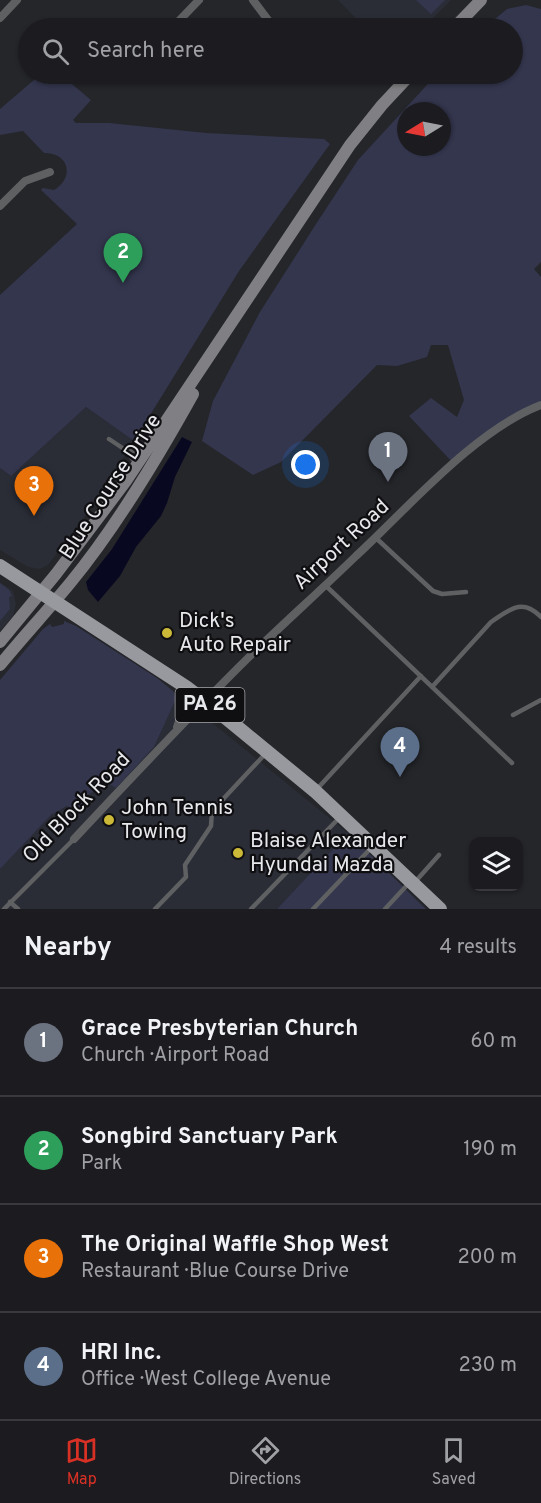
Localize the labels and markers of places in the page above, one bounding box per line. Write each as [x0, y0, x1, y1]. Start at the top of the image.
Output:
pin: 2 [104, 234, 142, 283]
pin: 1 [368, 432, 408, 482]
pin: 3 [15, 466, 54, 516]
place label: Dick's Auto Repair [179, 608, 291, 659]
marker: Dick's Auto Repair [160, 626, 174, 640]
pin: 4 [380, 728, 420, 777]
place label: John Tennis Towing [121, 795, 233, 846]
marker: John Tennis Towing [102, 813, 116, 827]
place label: Blaise Alexander Hyundai Mazda [250, 828, 406, 879]
marker: Blaise Alexander Hyundai Mazda [231, 846, 245, 860]

